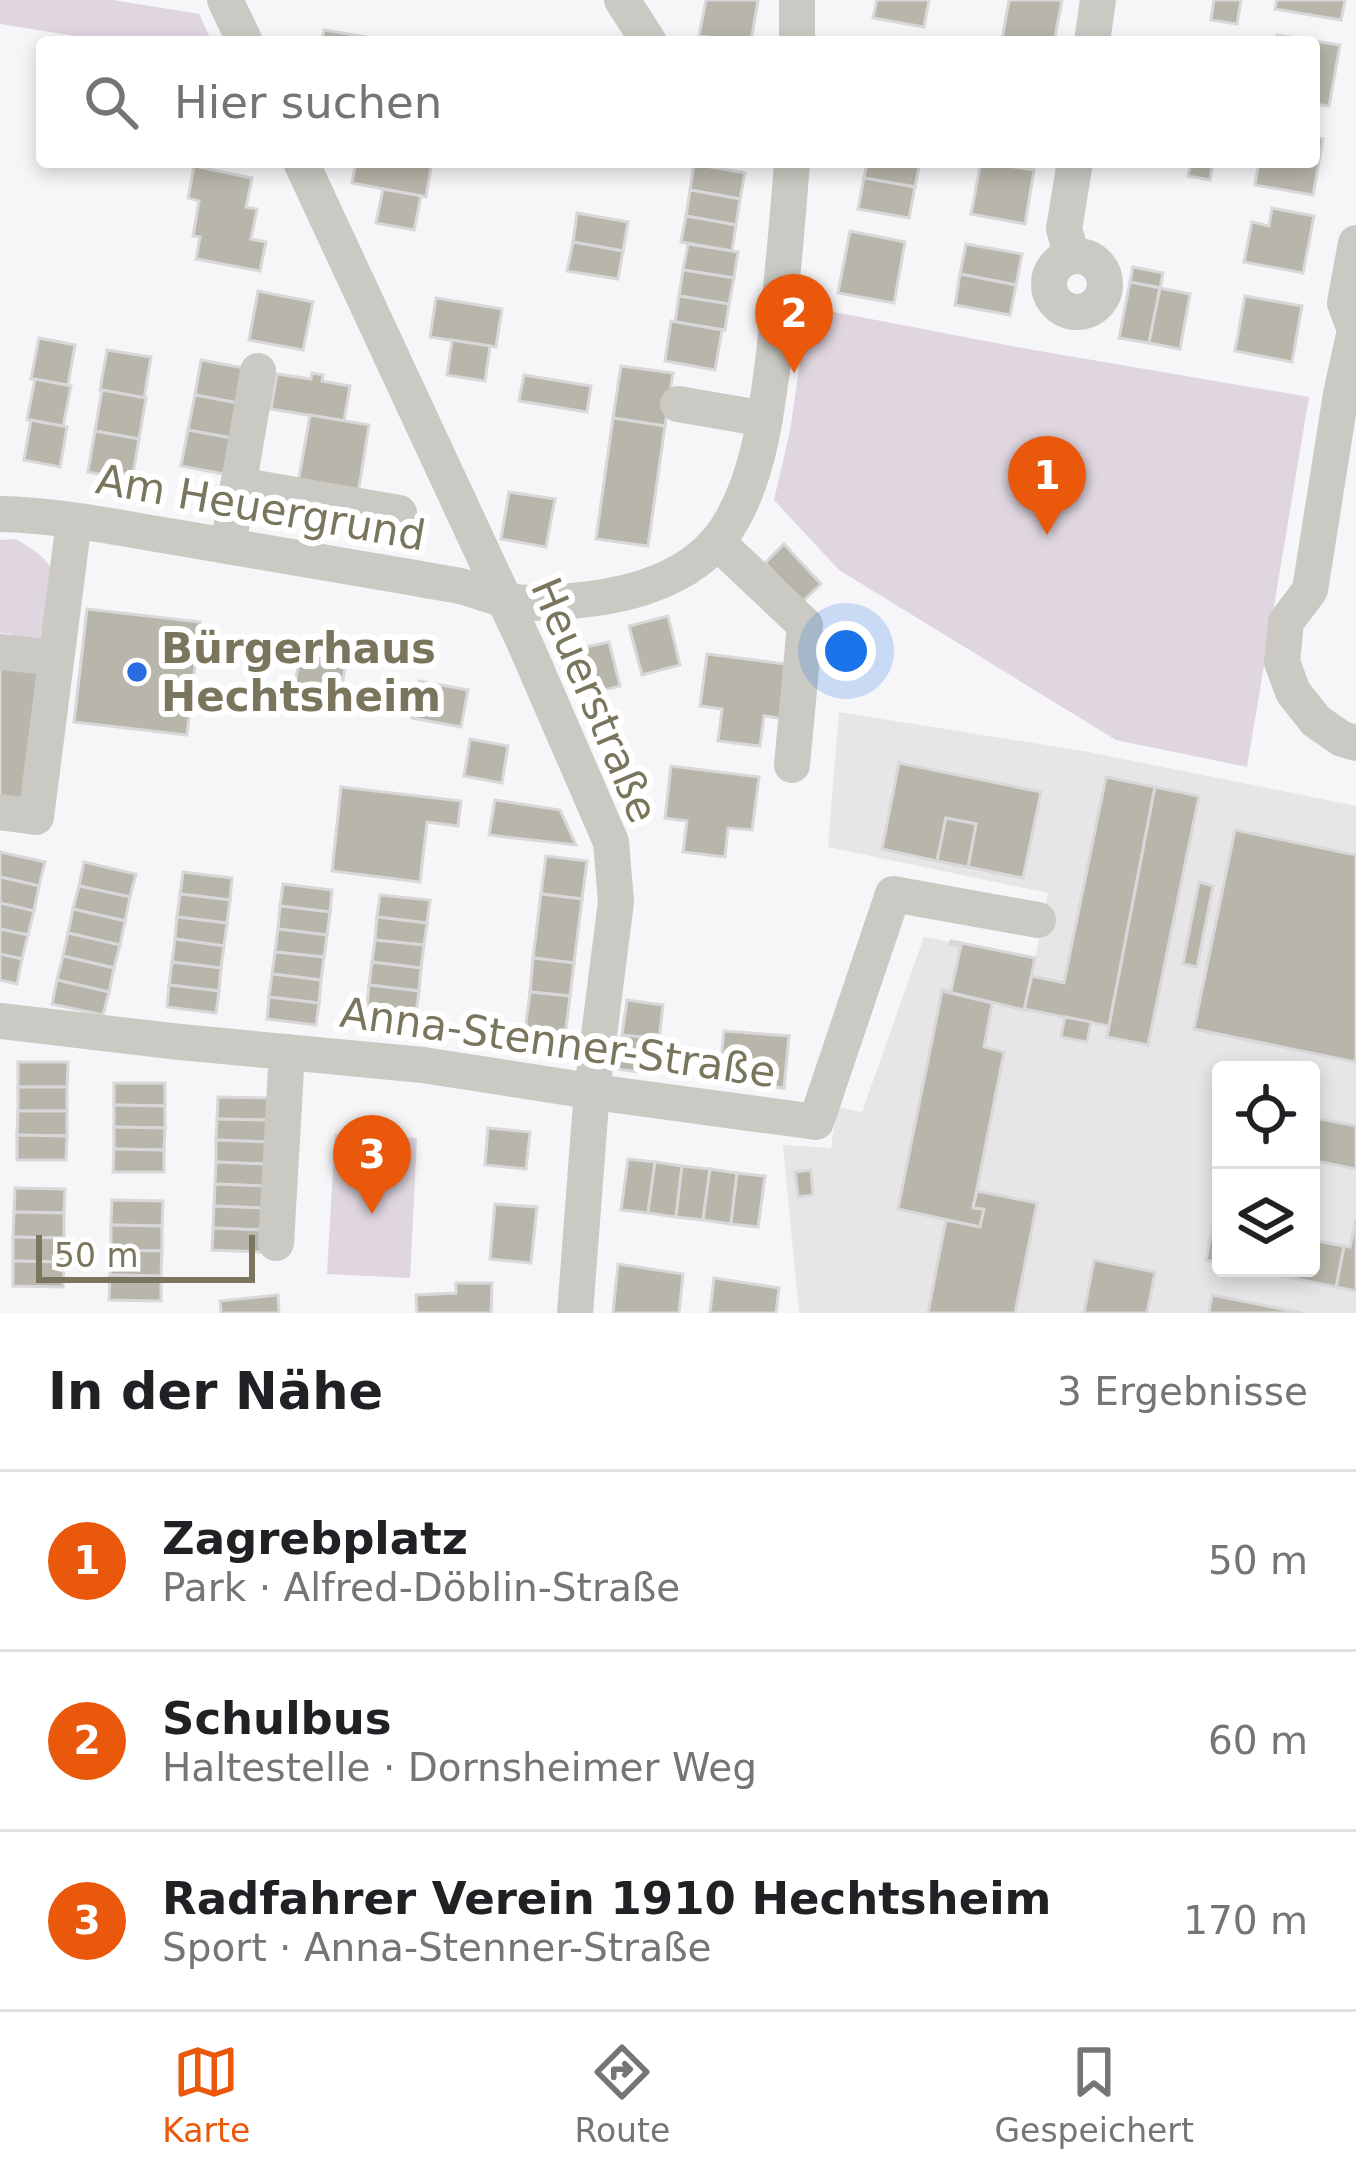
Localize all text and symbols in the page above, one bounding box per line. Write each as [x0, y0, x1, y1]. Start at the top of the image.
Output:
search box [36, 36, 1320, 168]
icon: search [78, 69, 144, 135]
text: Hier suchen [174, 76, 442, 129]
pin: 2 [755, 274, 833, 373]
pin: 1 [1008, 436, 1086, 535]
street label: Am Heuergrund [93, 454, 429, 561]
street label: Heuerstraße [521, 571, 668, 830]
your location [816, 621, 876, 681]
place label: Bürgerhaus Hechtsheim [161, 624, 441, 721]
marker: Bürgerhaus Hechtsheim [124, 659, 150, 685]
street label: Anna-Stenner-Straße [337, 988, 779, 1097]
map controls [1212, 1061, 1320, 1277]
button: locate [1212, 1061, 1320, 1169]
pin: 3 [333, 1115, 411, 1214]
button: layers [1212, 1169, 1320, 1277]
scale bar [36, 1229, 255, 1282]
text: 50 m [54, 1236, 139, 1275]
text: In der Nähe [48, 1362, 383, 1421]
text: 3 Ergebnisse [1057, 1369, 1308, 1414]
text: Zagrebplatz [162, 1512, 468, 1565]
text: 1 [73, 1538, 101, 1583]
text: 50 m [1208, 1538, 1308, 1583]
text: Park · Alfred-Döblin-Straße [162, 1565, 680, 1610]
text: Schulbus [162, 1692, 392, 1745]
text: 2 [73, 1718, 101, 1763]
text: 60 m [1208, 1718, 1308, 1763]
text: Haltestelle · Dornsheimer Weg [162, 1745, 757, 1790]
text: Radfahrer Verein 1910 Hechtsheim [162, 1872, 1051, 1925]
text: 3 [73, 1898, 101, 1943]
text: 170 m [1183, 1898, 1308, 1943]
text: Sport · Anna-Stenner-Straße [162, 1925, 712, 1970]
tab: Karte [162, 2039, 250, 2150]
tab: Route [574, 2039, 670, 2150]
tab: Gespeichert [995, 2039, 1194, 2150]

